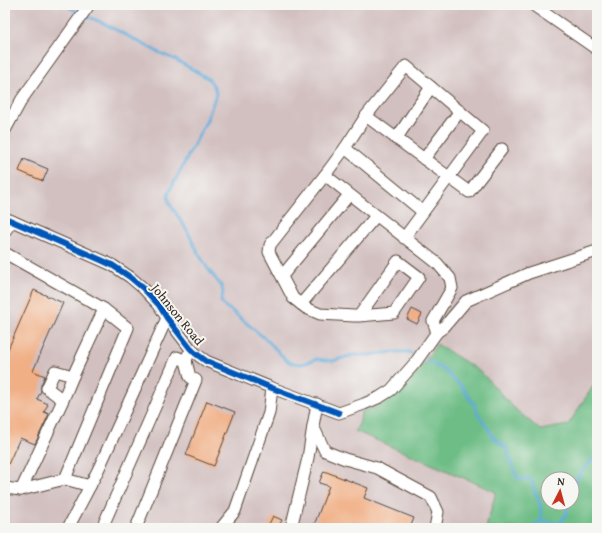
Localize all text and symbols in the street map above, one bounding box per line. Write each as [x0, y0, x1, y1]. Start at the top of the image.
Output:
street label: Johnson Road [146, 278, 208, 349]
north arrow [540, 471, 580, 511]
text: N [557, 473, 566, 489]

